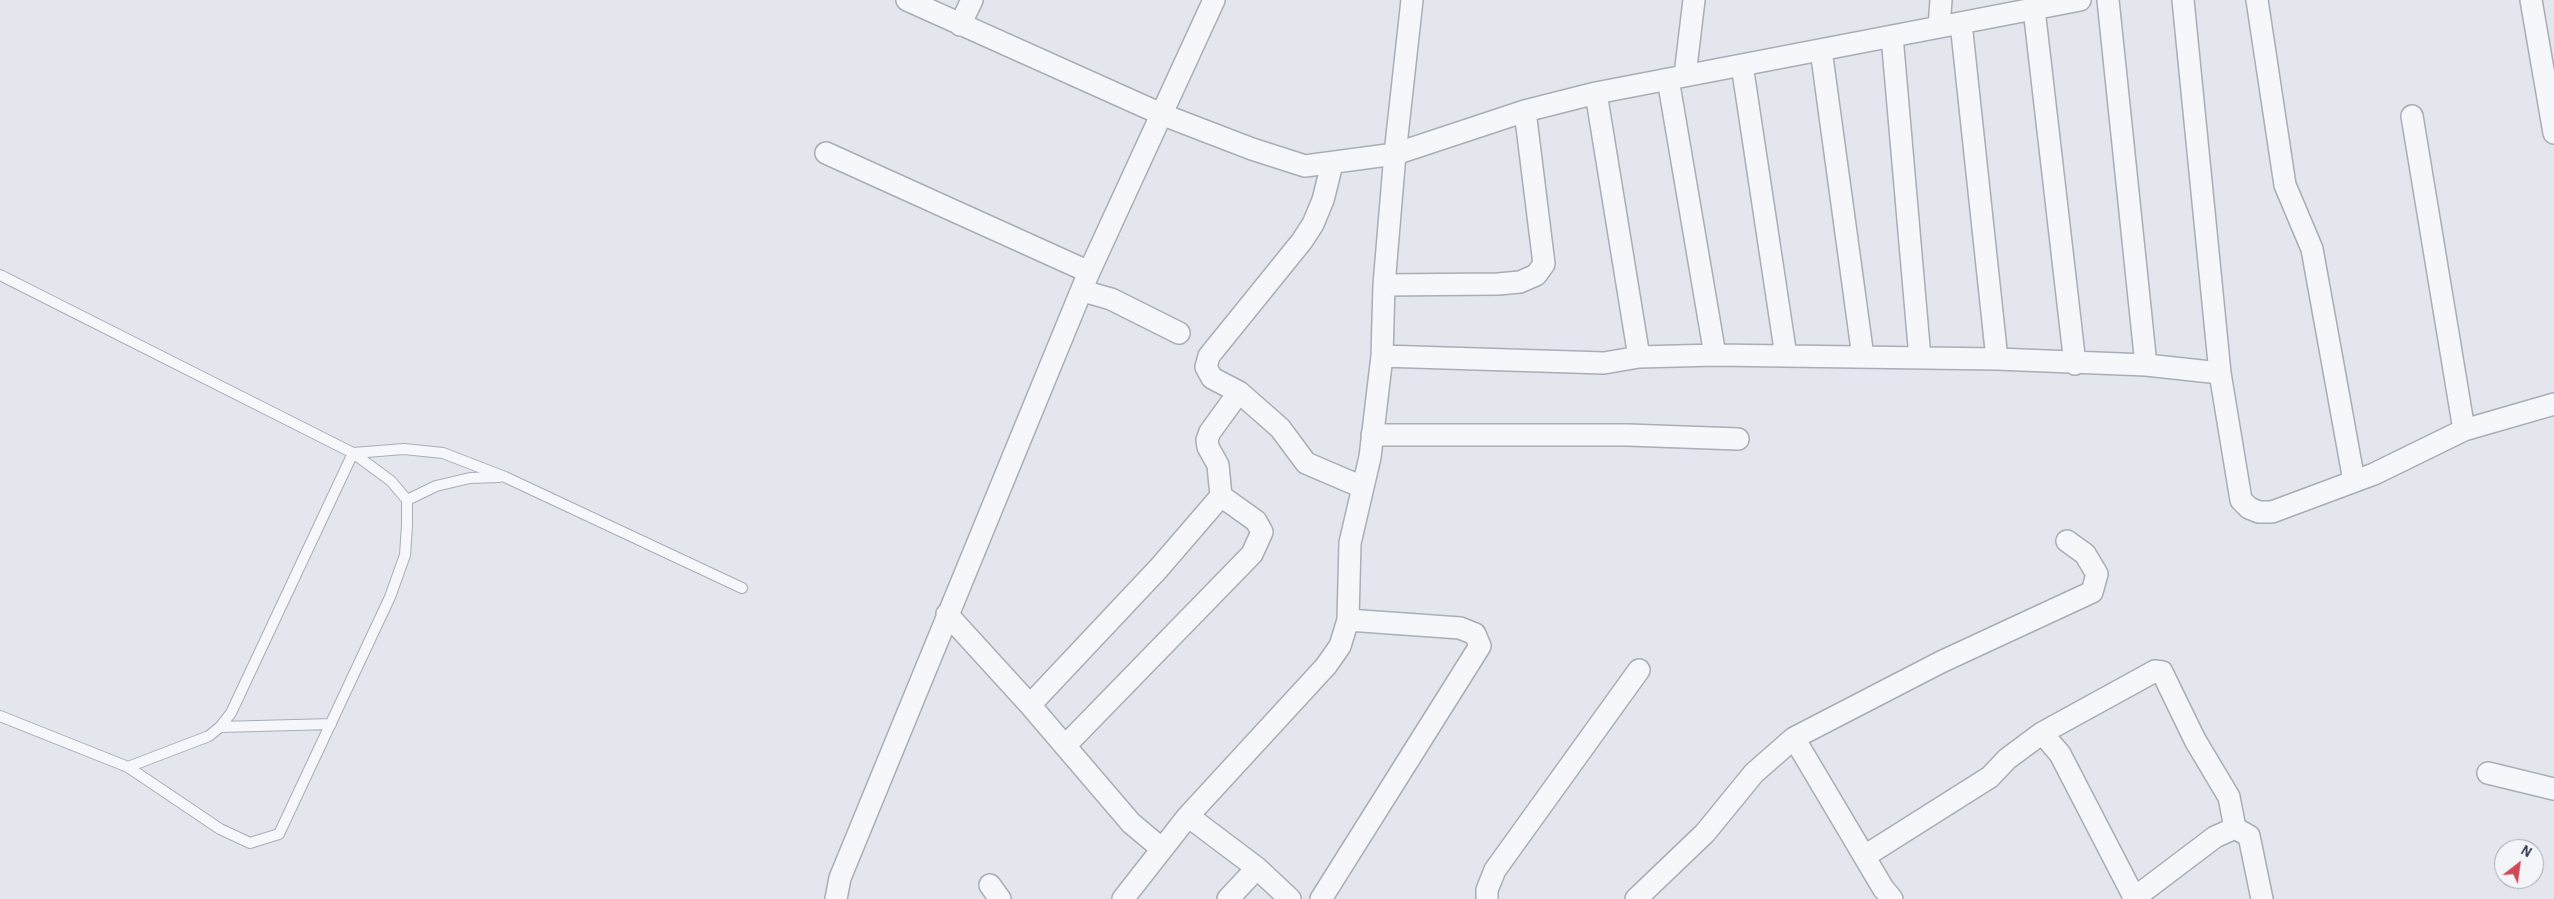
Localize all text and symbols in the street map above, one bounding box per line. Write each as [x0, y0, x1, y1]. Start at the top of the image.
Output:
north arrow [2494, 839, 2544, 889]
text: N [2518, 843, 2534, 860]

